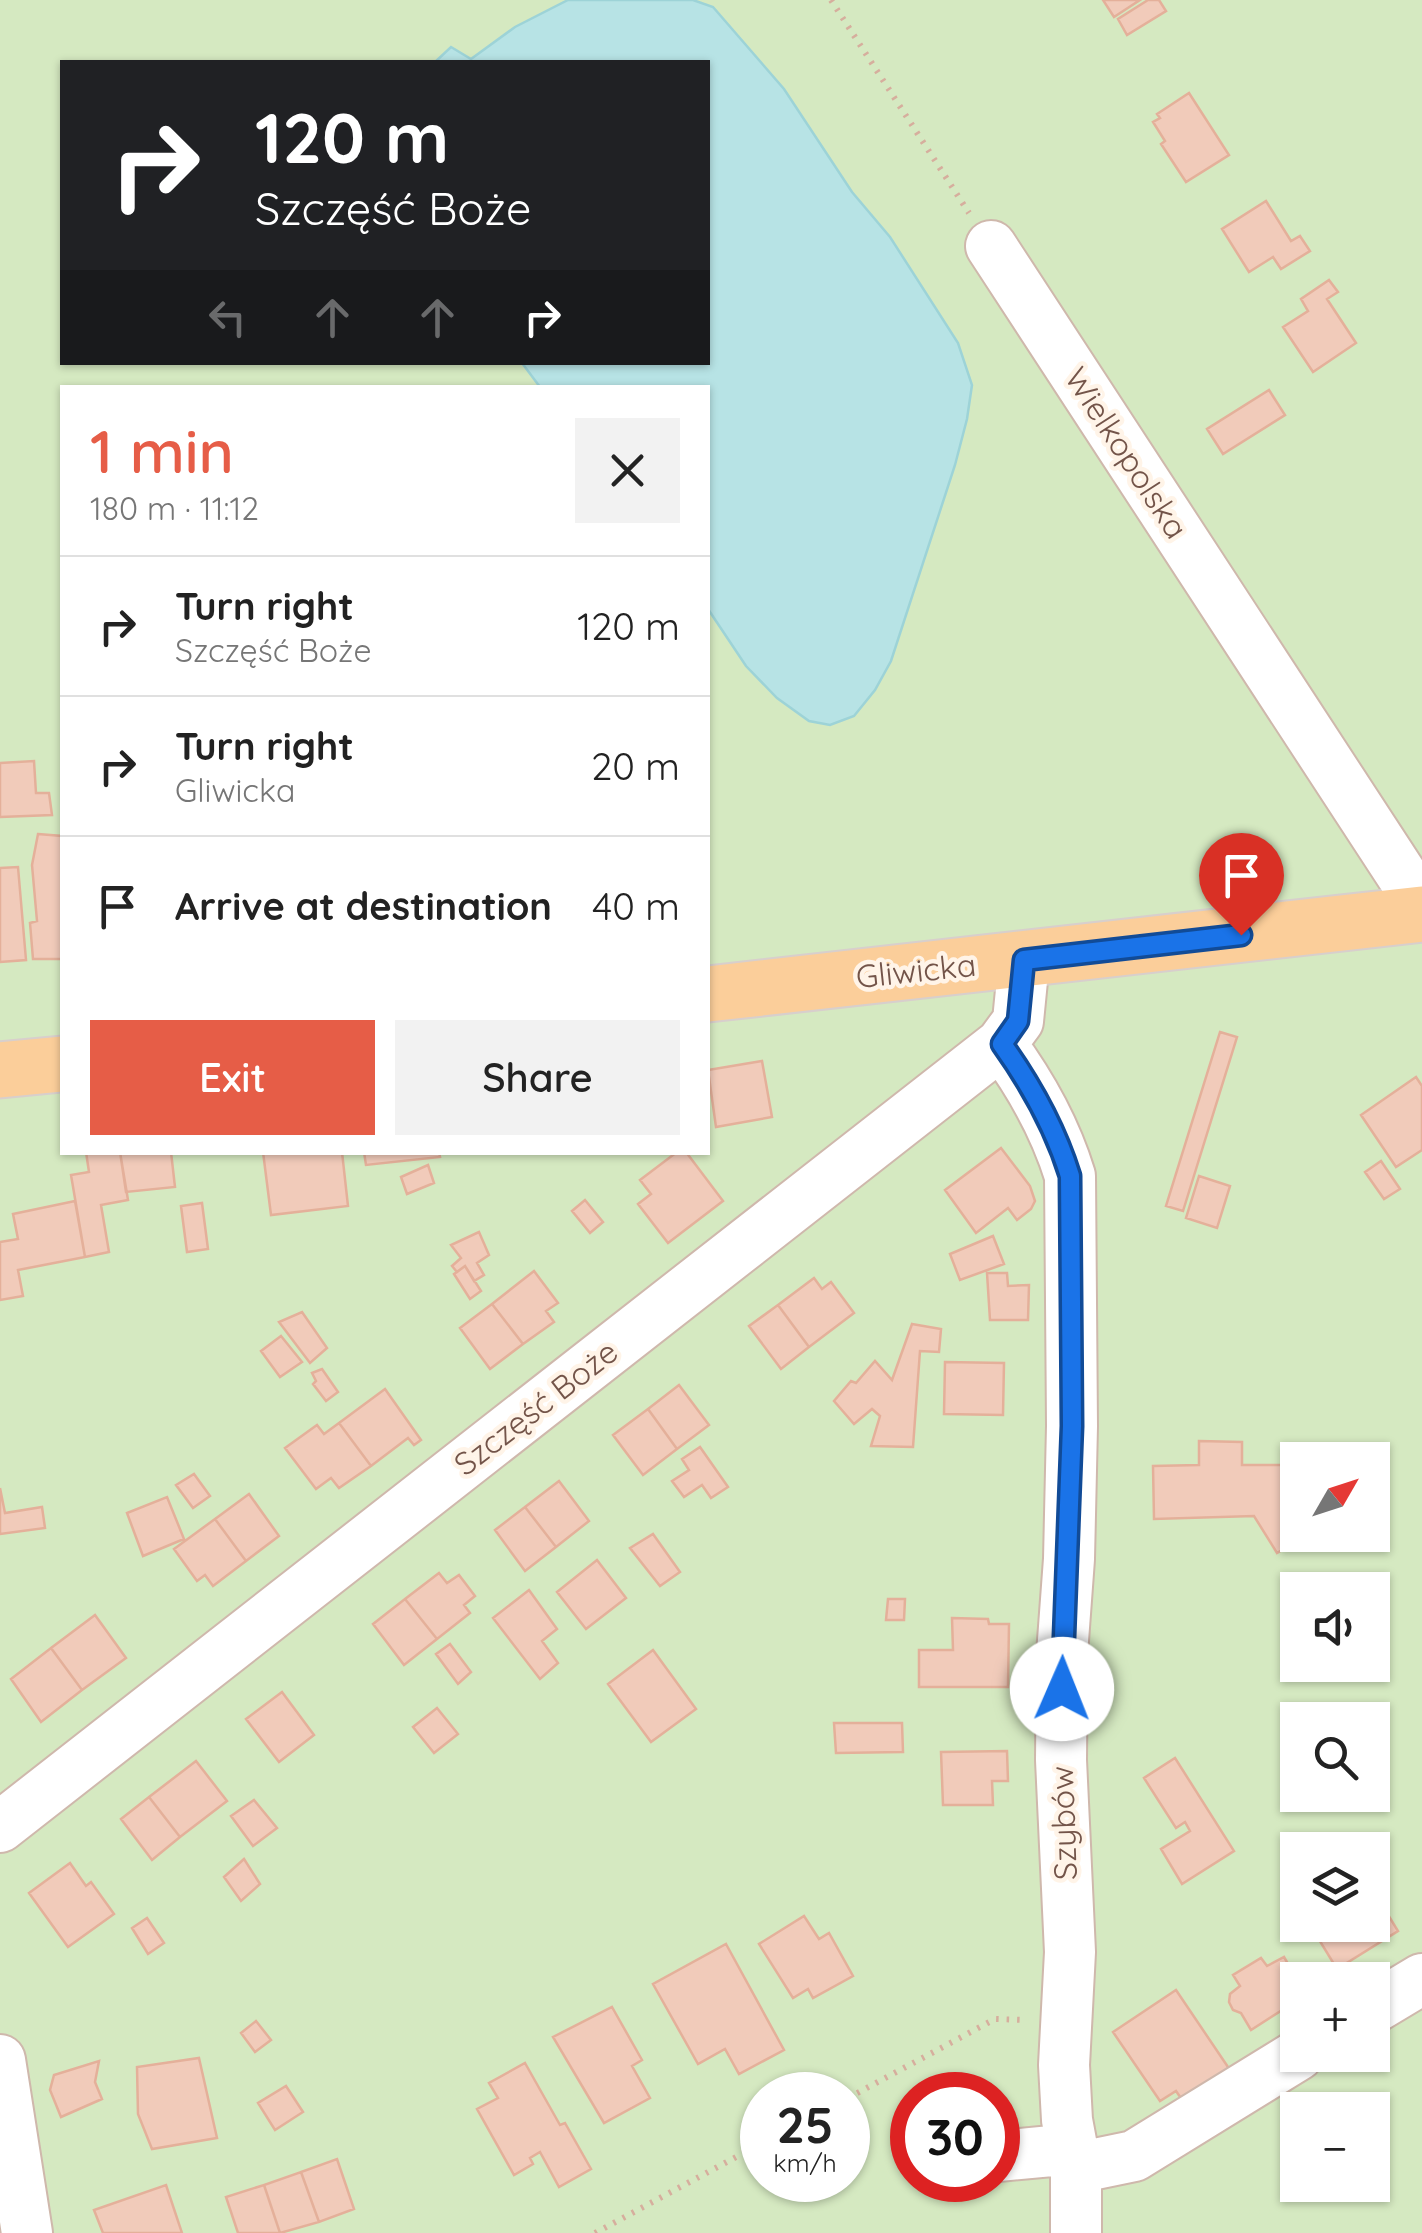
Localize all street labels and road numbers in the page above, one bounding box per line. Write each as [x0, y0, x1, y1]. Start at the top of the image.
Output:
street label: Wielkopolska [1057, 359, 1197, 546]
street label: Gliwicka [854, 944, 978, 996]
street label: Szczęść Boże [446, 1331, 625, 1483]
street label: Szybów [1041, 1765, 1085, 1881]

